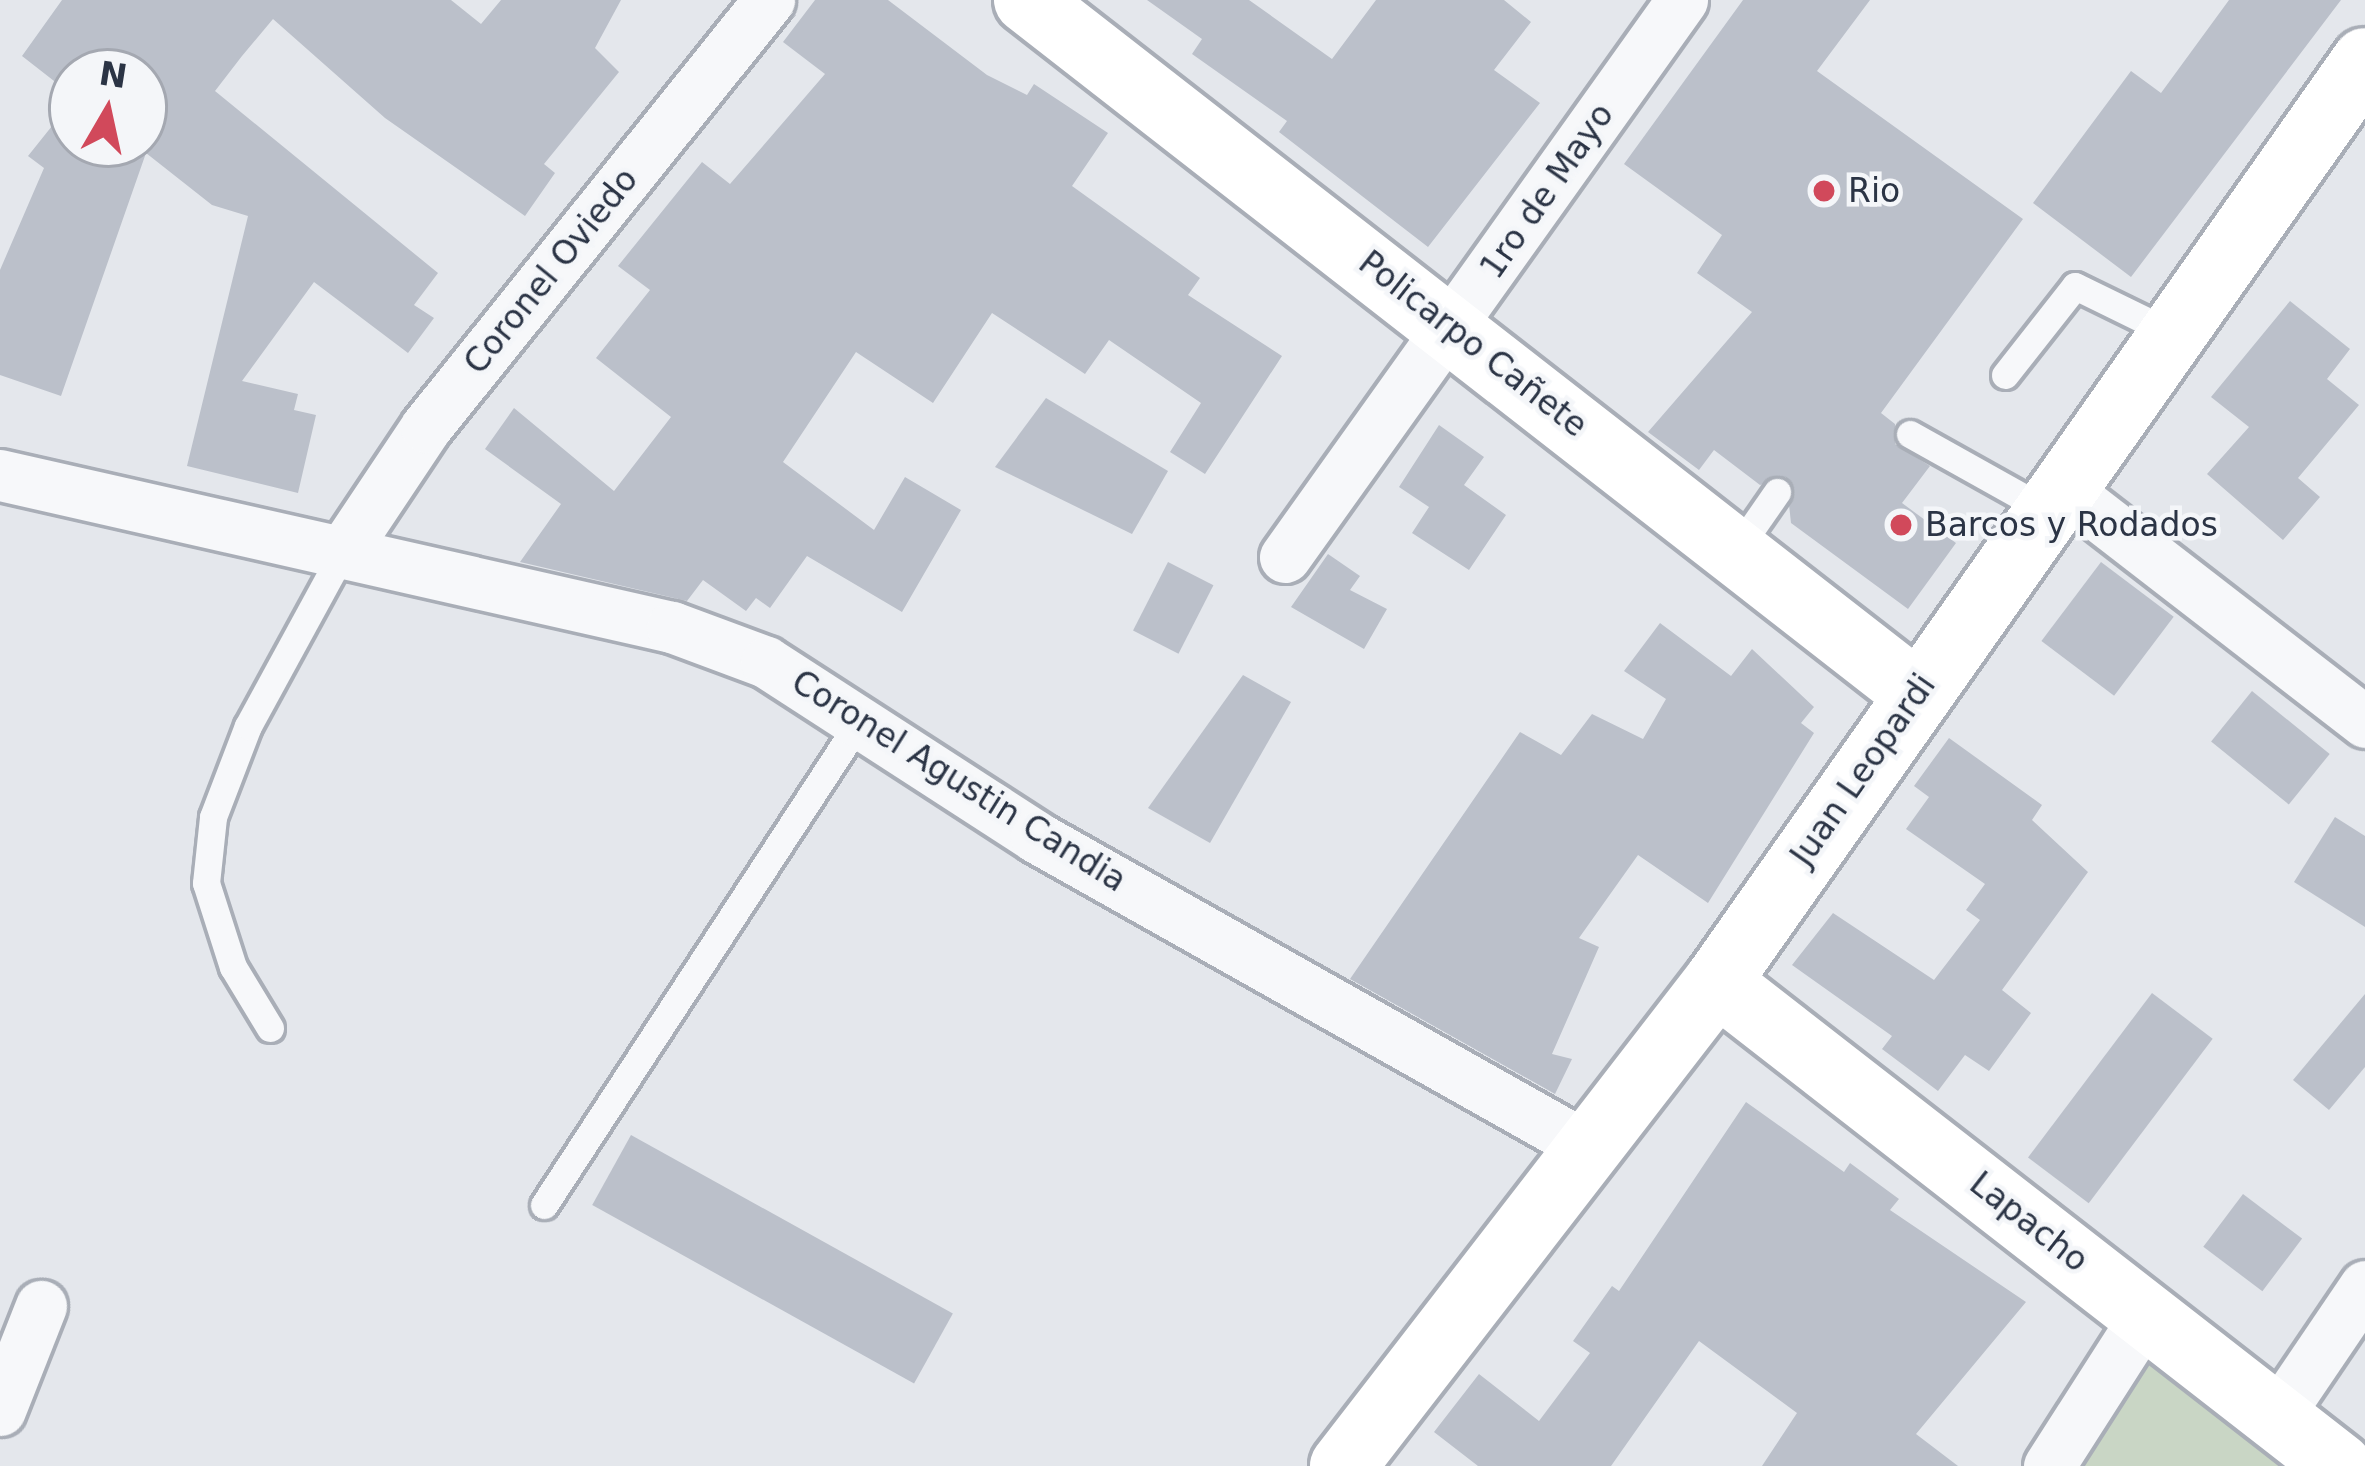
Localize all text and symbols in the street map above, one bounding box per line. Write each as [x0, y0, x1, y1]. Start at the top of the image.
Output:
north arrow [48, 48, 168, 168]
text: N [97, 53, 130, 96]
street label: 1ro de Mayo [1472, 96, 1622, 286]
street label: Coronel Oviedo [456, 160, 646, 382]
place label: Rio [1848, 171, 1900, 211]
marker: Rio [1811, 178, 1837, 204]
street label: Policarpo Cañete [1351, 243, 1595, 445]
place label: Barcos y Rodados [1925, 505, 2218, 545]
marker: Barcos y Rodados [1888, 512, 1914, 538]
street label: Coronel Agustin Candia [784, 662, 1134, 900]
street label: Juan Leopardi [1782, 667, 1944, 873]
street label: Lapacho [1962, 1164, 2096, 1280]

